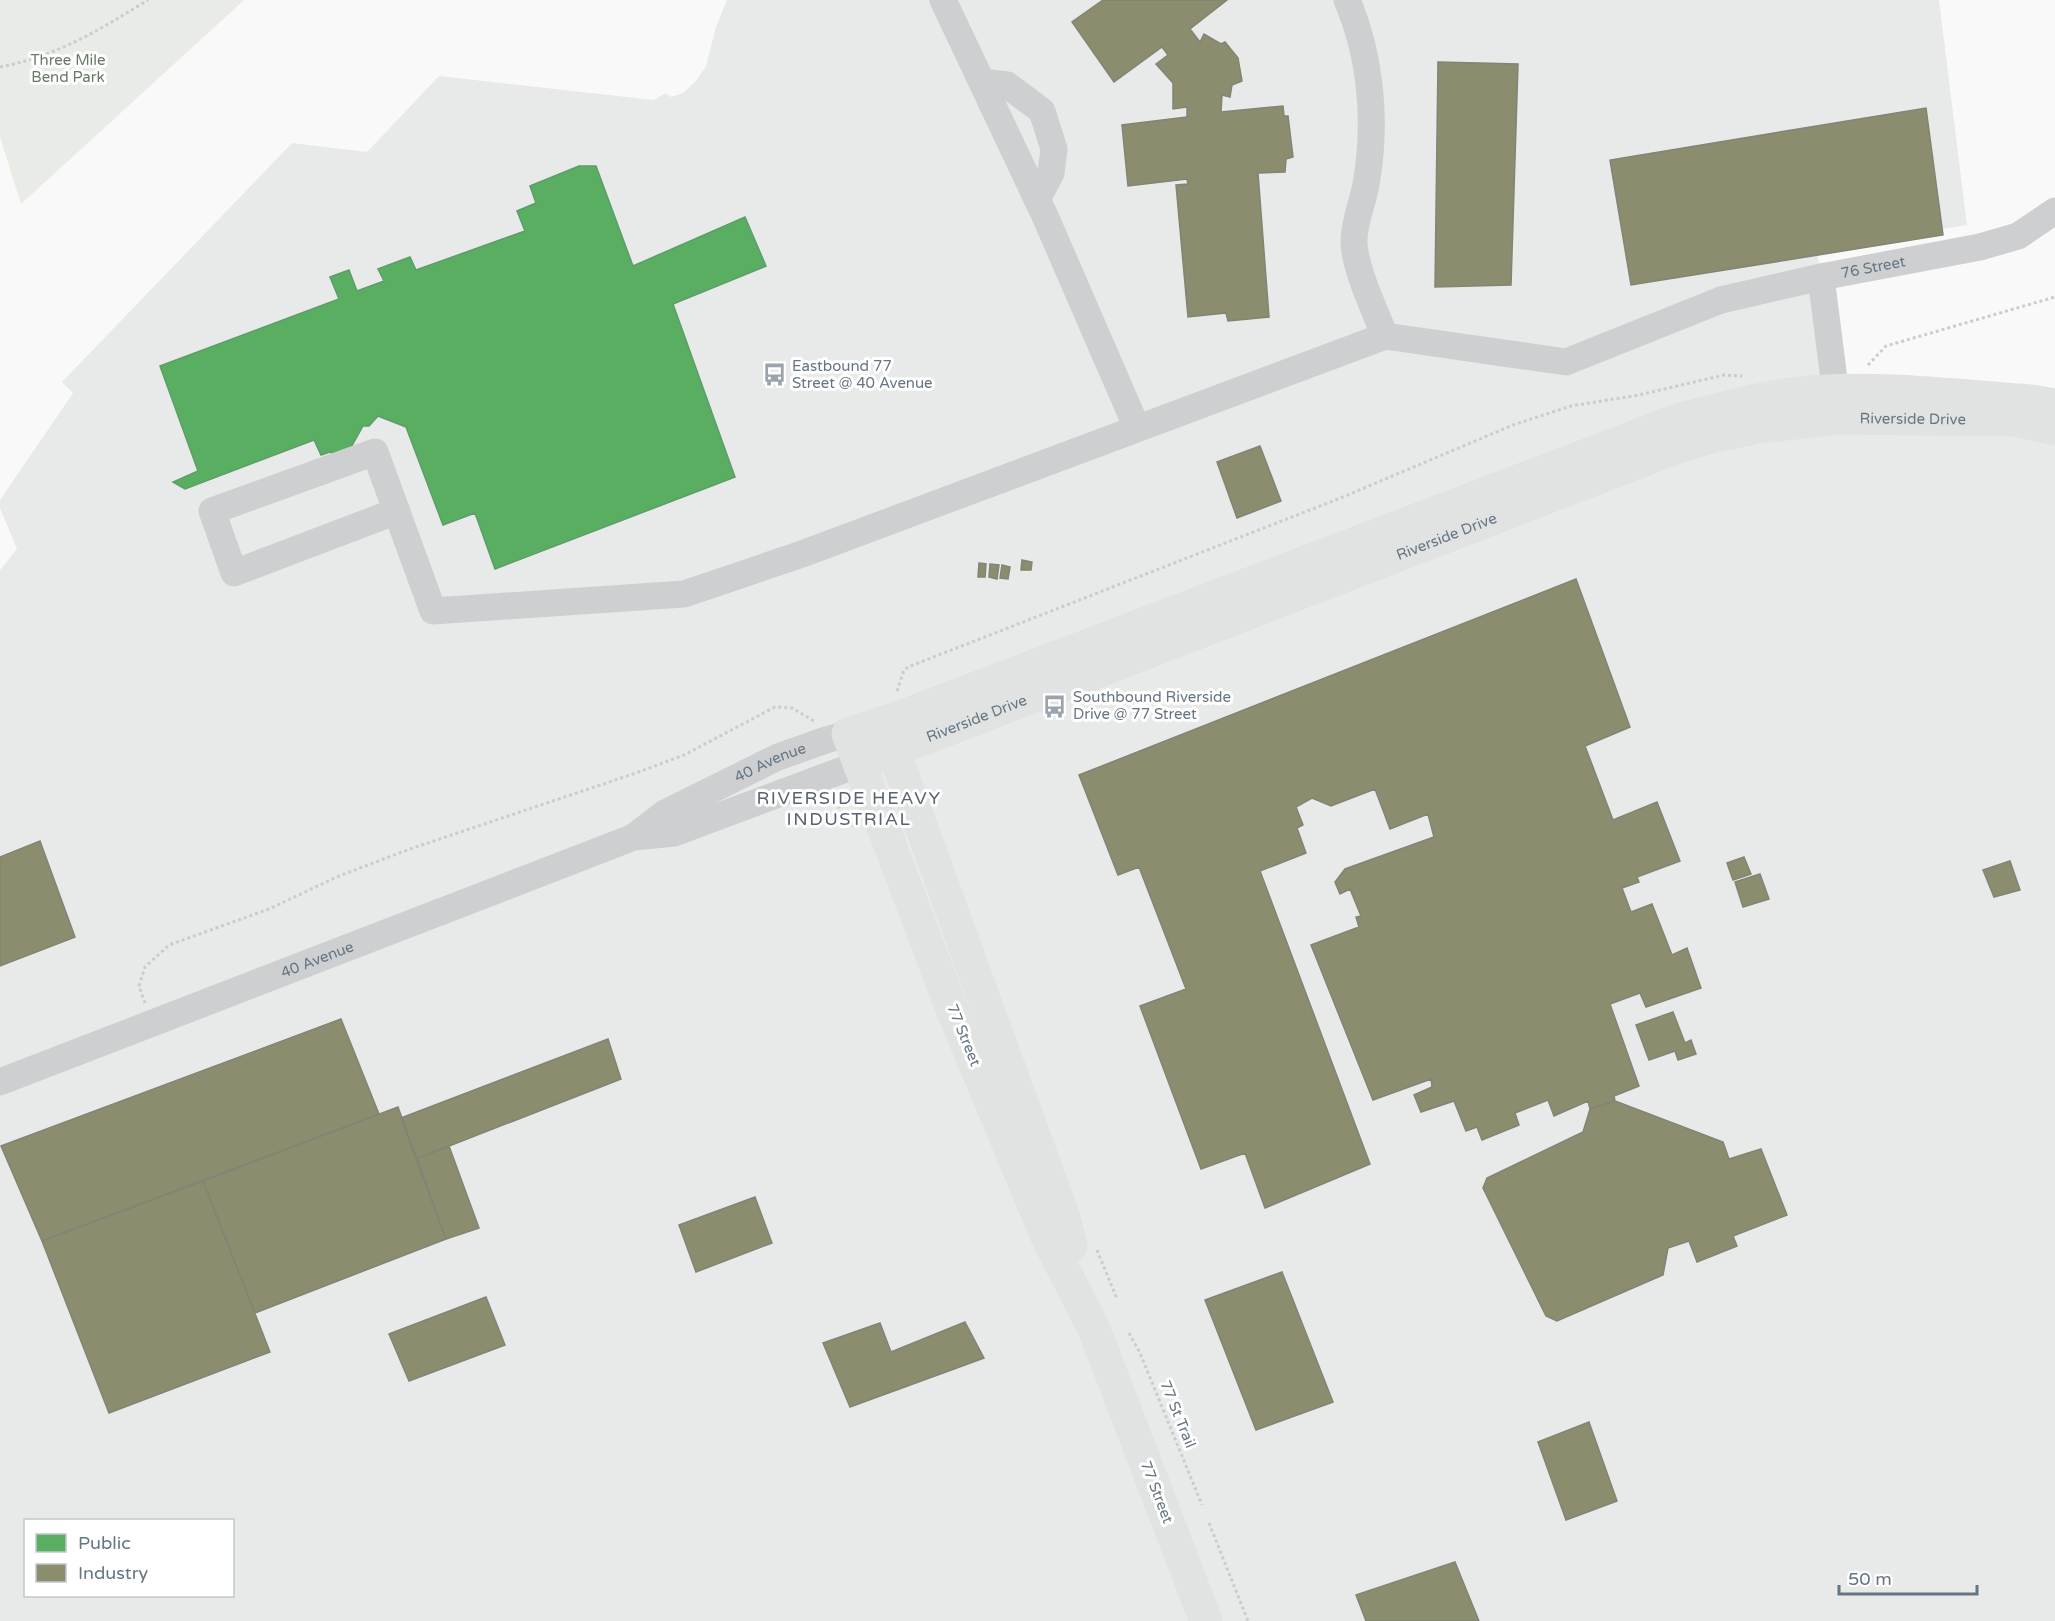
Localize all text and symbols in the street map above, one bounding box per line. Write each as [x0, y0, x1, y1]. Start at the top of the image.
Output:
park label: Three Mile Bend Park [31, 51, 105, 86]
street label: 76 Street [1839, 252, 1907, 282]
place label: Eastbound 77 Street @ 40 Avenue [792, 357, 933, 392]
bus stop icon: Eastbound 77 Street @ 40 Avenue [761, 362, 787, 388]
street label: Riverside Drive [1859, 409, 1966, 428]
street label: Riverside Drive [1394, 509, 1499, 564]
place label: Southbound Riverside Drive @ 77 Street [1073, 688, 1231, 723]
street label: Riverside Drive [924, 691, 1029, 746]
bus stop icon: Southbound Riverside Drive @ 77 Street [1042, 693, 1068, 719]
street label: 40 Avenue [731, 739, 808, 786]
district label: RIVERSIDE HEAVY INDUSTRIAL [756, 787, 942, 830]
street label: 40 Avenue [278, 937, 356, 982]
street label: 77 Street [943, 1001, 985, 1069]
street label: 77 St Trail [1156, 1378, 1200, 1450]
street label: 77 Street [1137, 1458, 1177, 1526]
legend [24, 1519, 234, 1597]
text: Public [78, 1532, 131, 1554]
scale bar [1839, 1558, 1977, 1596]
text: Industry [78, 1562, 149, 1584]
text: 50 m [1848, 1568, 1892, 1590]

